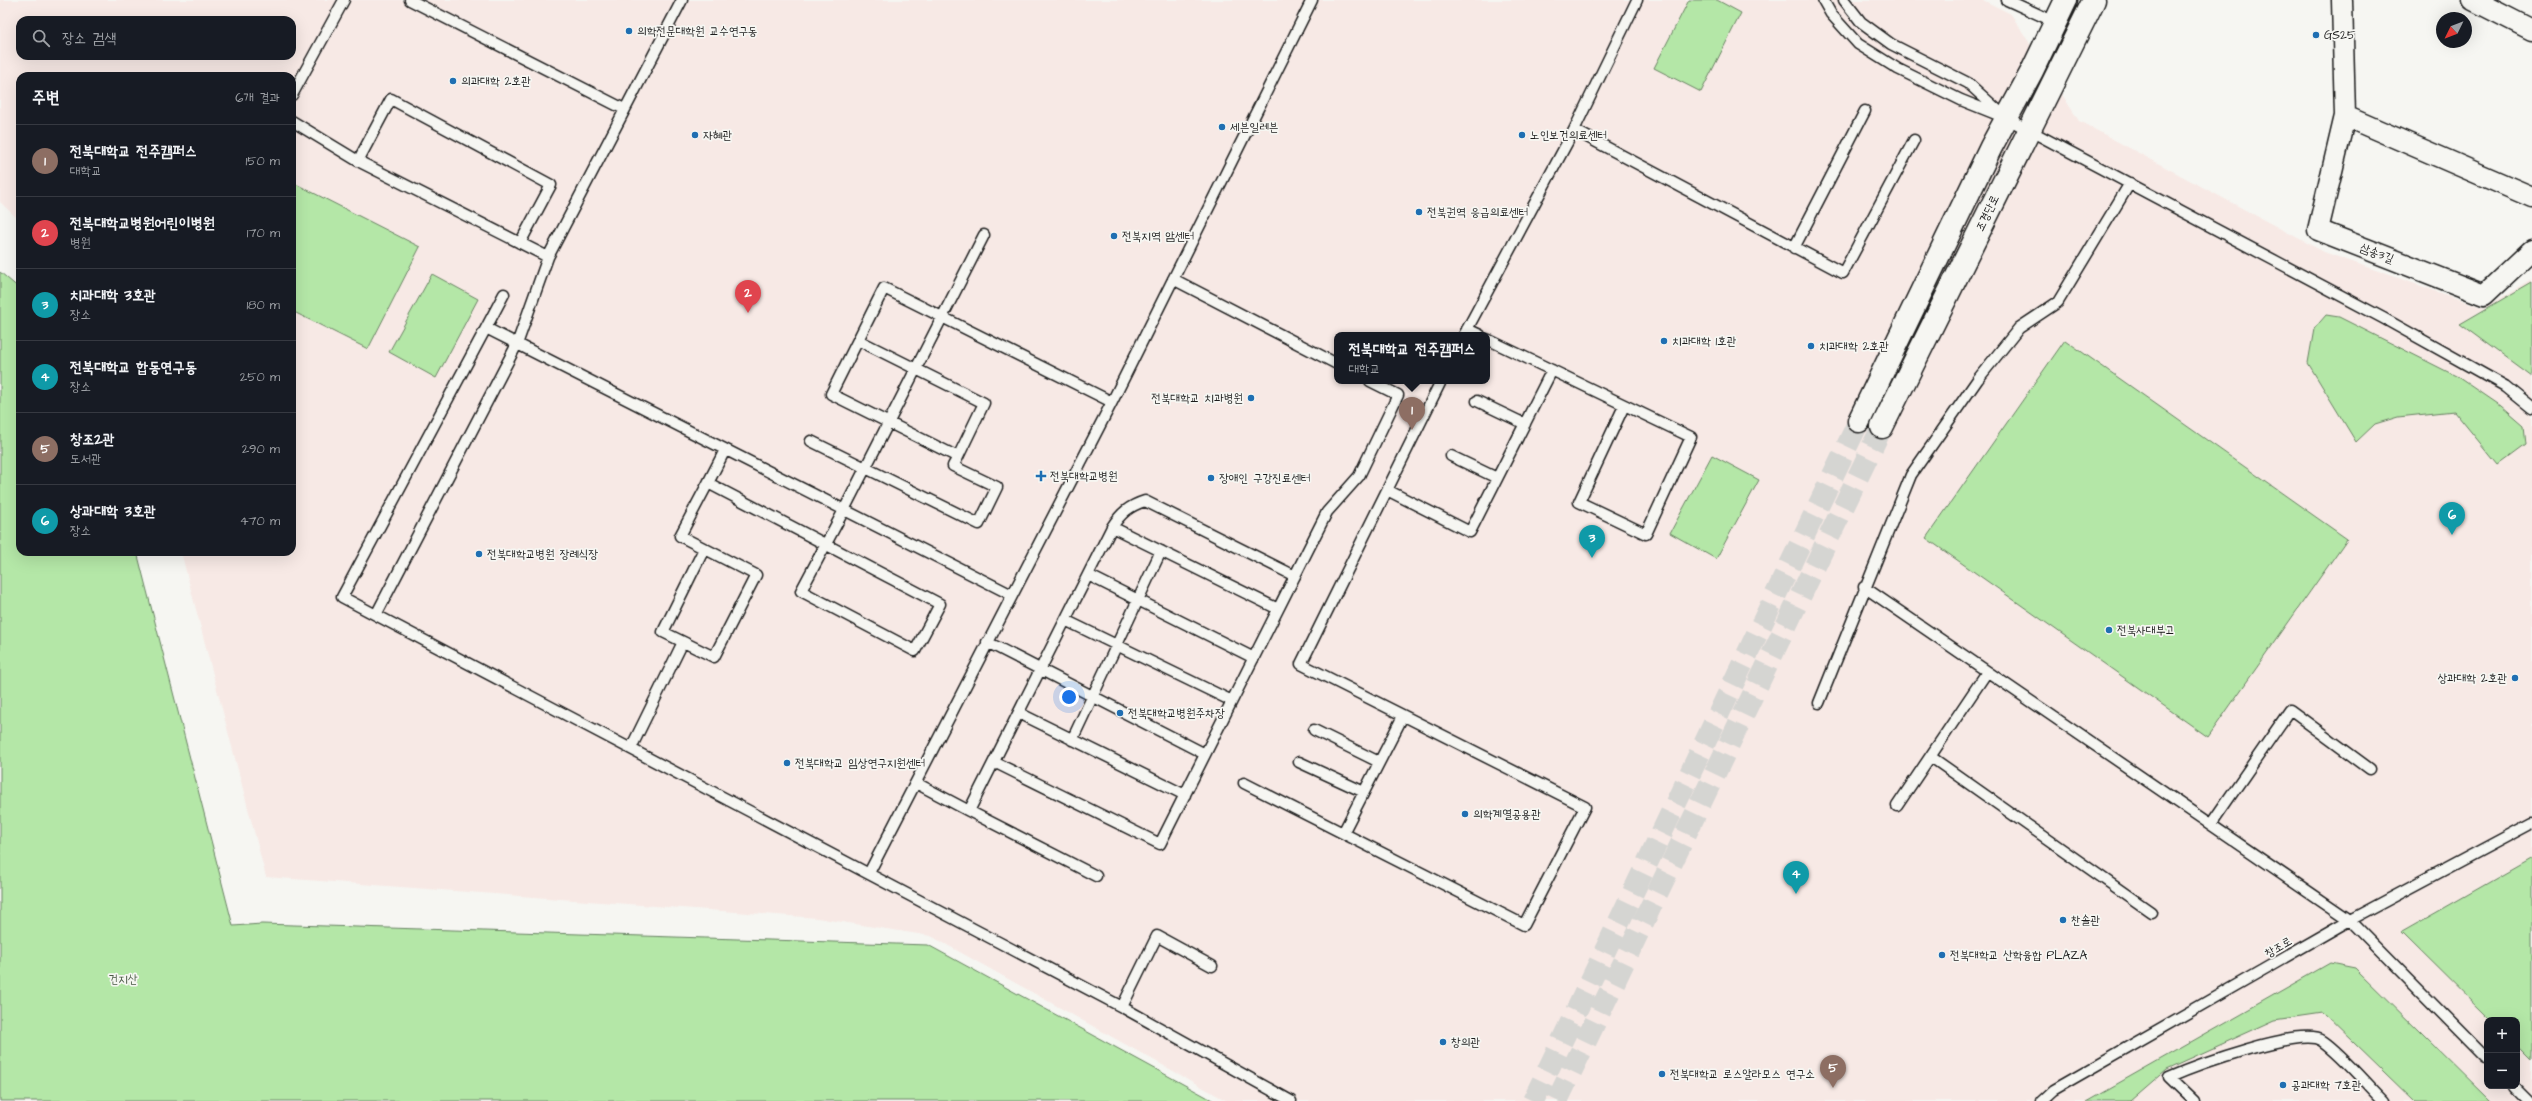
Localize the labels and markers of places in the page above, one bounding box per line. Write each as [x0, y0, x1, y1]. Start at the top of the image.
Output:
place label: 의학전문대학원 교수연구동 [637, 23, 758, 40]
marker: 의학전문대학원 교수연구동 [624, 26, 634, 36]
place label: GS25 [2324, 27, 2356, 44]
marker: GS25 [2311, 30, 2321, 40]
place label: 의과대학 2호관 [461, 73, 531, 90]
marker: 의과대학 2호관 [448, 76, 458, 86]
place label: 세븐일레븐 [1230, 119, 1278, 136]
marker: 세븐일레븐 [1217, 122, 1227, 132]
place label: 자혜관 [703, 127, 732, 144]
place label: 노인보건의료센터 [1530, 127, 1607, 144]
marker: 자혜관 [690, 130, 700, 140]
marker: 노인보건의료센터 [1517, 130, 1527, 140]
place label: 전북권역 응급의료센터 [1427, 204, 1528, 221]
marker: 전북권역 응급의료센터 [1414, 207, 1424, 217]
place label: 전북지역 암센터 [1122, 228, 1194, 245]
marker: 전북지역 암센터 [1109, 231, 1119, 241]
pin: 2 [735, 280, 761, 313]
place label: 치과대학 1호관 [1672, 333, 1737, 350]
marker: 치과대학 1호관 [1659, 336, 1669, 346]
place label: 치과대학 2호관 [1819, 338, 1889, 355]
marker: 치과대학 2호관 [1806, 341, 1816, 351]
place label: 전북대학교 치과병원 [1151, 390, 1243, 407]
marker: 전북대학교 치과병원 [1246, 393, 1256, 403]
pin: 1 [1399, 397, 1425, 430]
place label: 전북대학교병원 [1050, 468, 1118, 485]
marker: 전북대학교병원 [1035, 470, 1047, 482]
place label: 장애인 구강진료센터 [1219, 470, 1311, 487]
marker: 장애인 구강진료센터 [1206, 473, 1216, 483]
pin: 6 [2439, 502, 2465, 535]
pin: 3 [1579, 525, 1605, 558]
place label: 전북대학교병원 장례식장 [487, 546, 598, 563]
marker: 전북대학교병원 장례식장 [474, 549, 484, 559]
place label: 전북사대부고 [2117, 622, 2175, 639]
marker: 전북사대부고 [2104, 625, 2114, 635]
place label: 상과대학 2호관 [2437, 670, 2507, 687]
marker: 상과대학 2호관 [2510, 673, 2520, 683]
place label: 전북대학교병원주차장 [1128, 705, 1225, 722]
marker: 전북대학교병원주차장 [1115, 708, 1125, 718]
place label: 전북대학교 임상연구지원센터 [795, 755, 925, 772]
marker: 전북대학교 임상연구지원센터 [782, 758, 792, 768]
place label: 의학계열공용관 [1473, 806, 1541, 823]
marker: 의학계열공용관 [1460, 809, 1470, 819]
pin: 4 [1783, 861, 1809, 894]
place label: 찬솔관 [2071, 912, 2100, 929]
marker: 찬솔관 [2058, 915, 2068, 925]
place label: 전북대학교 산학융합 PLAZA [1950, 947, 2088, 964]
marker: 전북대학교 산학융합 PLAZA [1937, 950, 1947, 960]
place label: 창의관 [1451, 1034, 1480, 1051]
marker: 창의관 [1438, 1037, 1448, 1047]
pin: 5 [1820, 1055, 1846, 1088]
place label: 전북대학교 로스알라모스 연구소 [1670, 1066, 1815, 1083]
marker: 전북대학교 로스알라모스 연구소 [1657, 1069, 1667, 1079]
place label: 공과대학 7호관 [2291, 1077, 2361, 1094]
marker: 공과대학 7호관 [2278, 1080, 2288, 1090]

